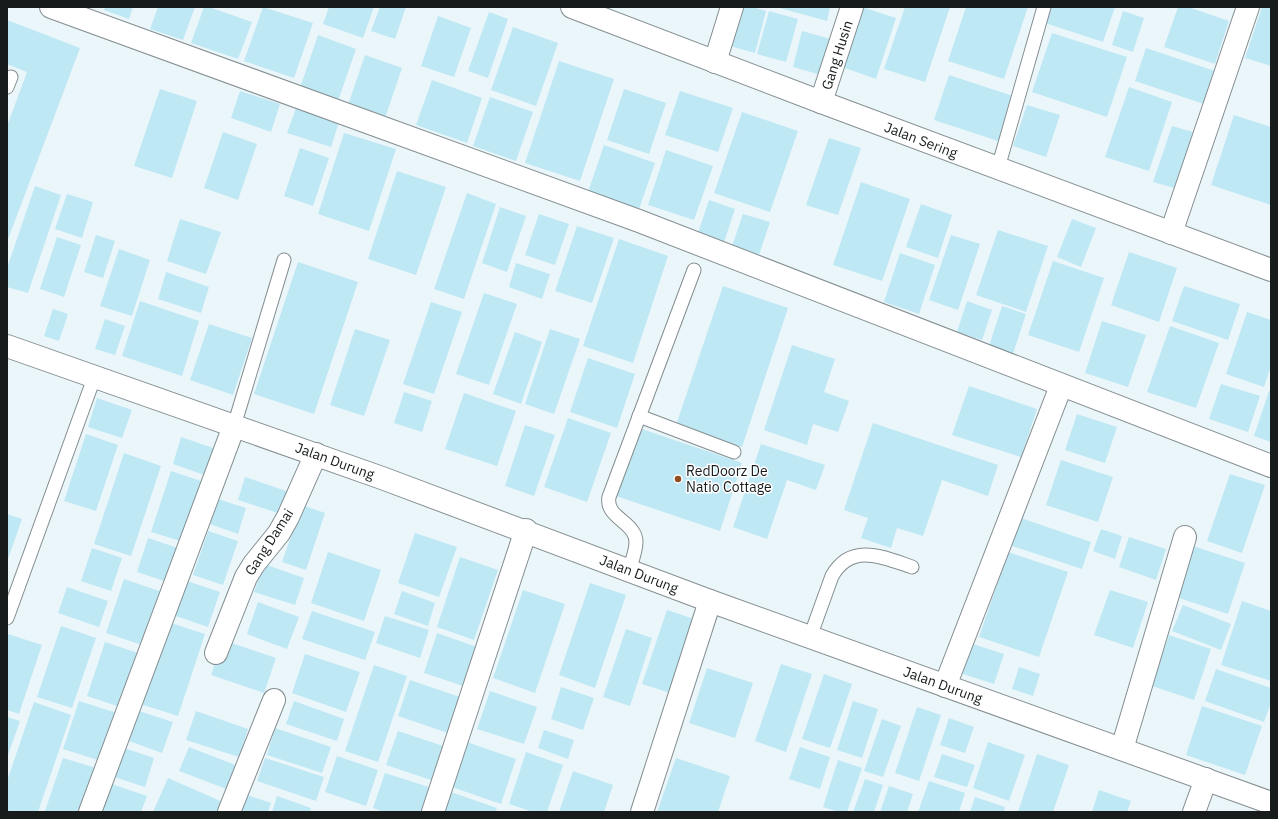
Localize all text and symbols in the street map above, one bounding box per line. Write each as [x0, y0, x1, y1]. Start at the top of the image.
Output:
street label: Gang Husin [817, 18, 857, 92]
street label: Jalan Sering [882, 118, 961, 162]
street label: Jalan Durung [293, 438, 378, 484]
place label: RedDoorz De Natio Cottage [686, 462, 772, 496]
marker: RedDoorz De Natio Cottage [673, 474, 683, 484]
street label: Gang Damai [241, 505, 297, 579]
street label: Jalan Durung [597, 551, 682, 597]
street label: Jalan Durung [901, 662, 986, 708]

